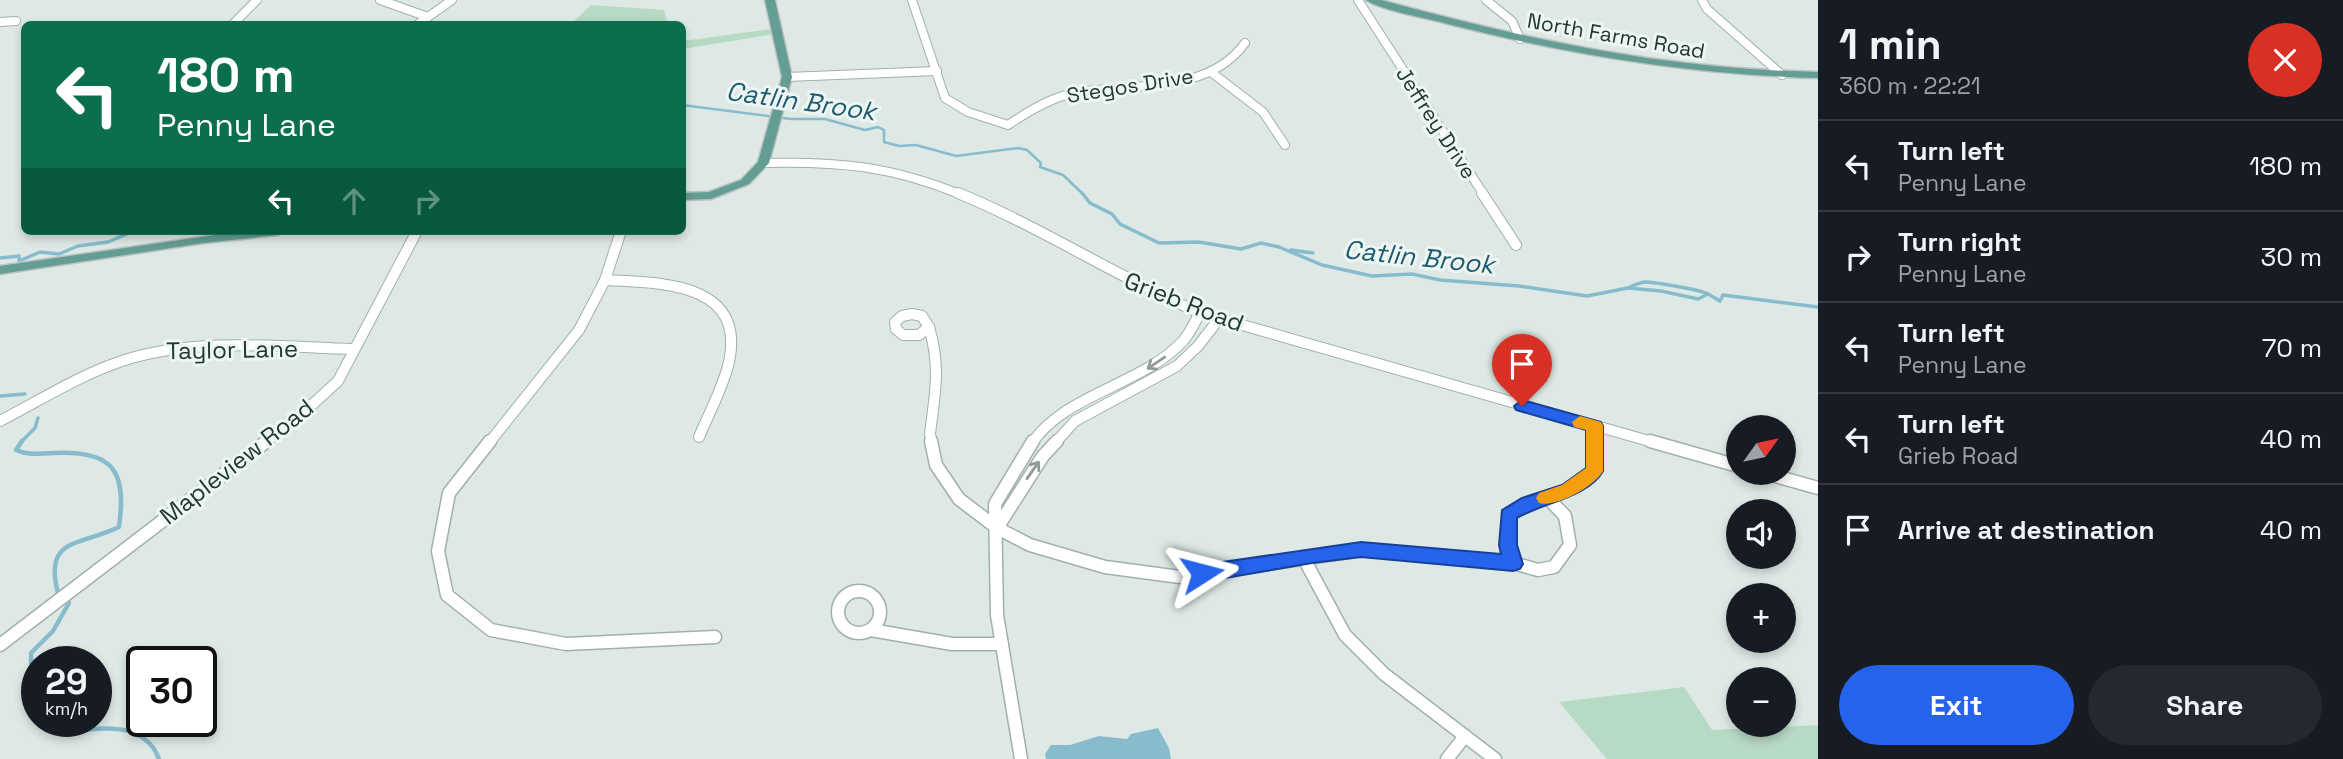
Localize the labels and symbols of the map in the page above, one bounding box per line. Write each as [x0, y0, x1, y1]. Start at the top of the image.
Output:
street label: North Farms Road [1525, 7, 1707, 64]
street label: Jeffrey Drive [1390, 61, 1483, 184]
street label: Stegos Drive [1065, 62, 1195, 109]
water label: Catlin Brook [724, 74, 881, 129]
water label: Catlin Brook [1342, 232, 1499, 282]
street label: Grieb Road [1120, 265, 1248, 338]
street label: Taylor Lane [166, 333, 298, 366]
pin [1492, 334, 1552, 406]
one-way arrow [1147, 356, 1166, 371]
street label: Mapleview Road [154, 392, 320, 531]
north arrow [1726, 415, 1796, 485]
one-way arrow [1026, 461, 1040, 481]
position arrow [1165, 536, 1239, 610]
speed limit sign: 30 [126, 646, 217, 737]

